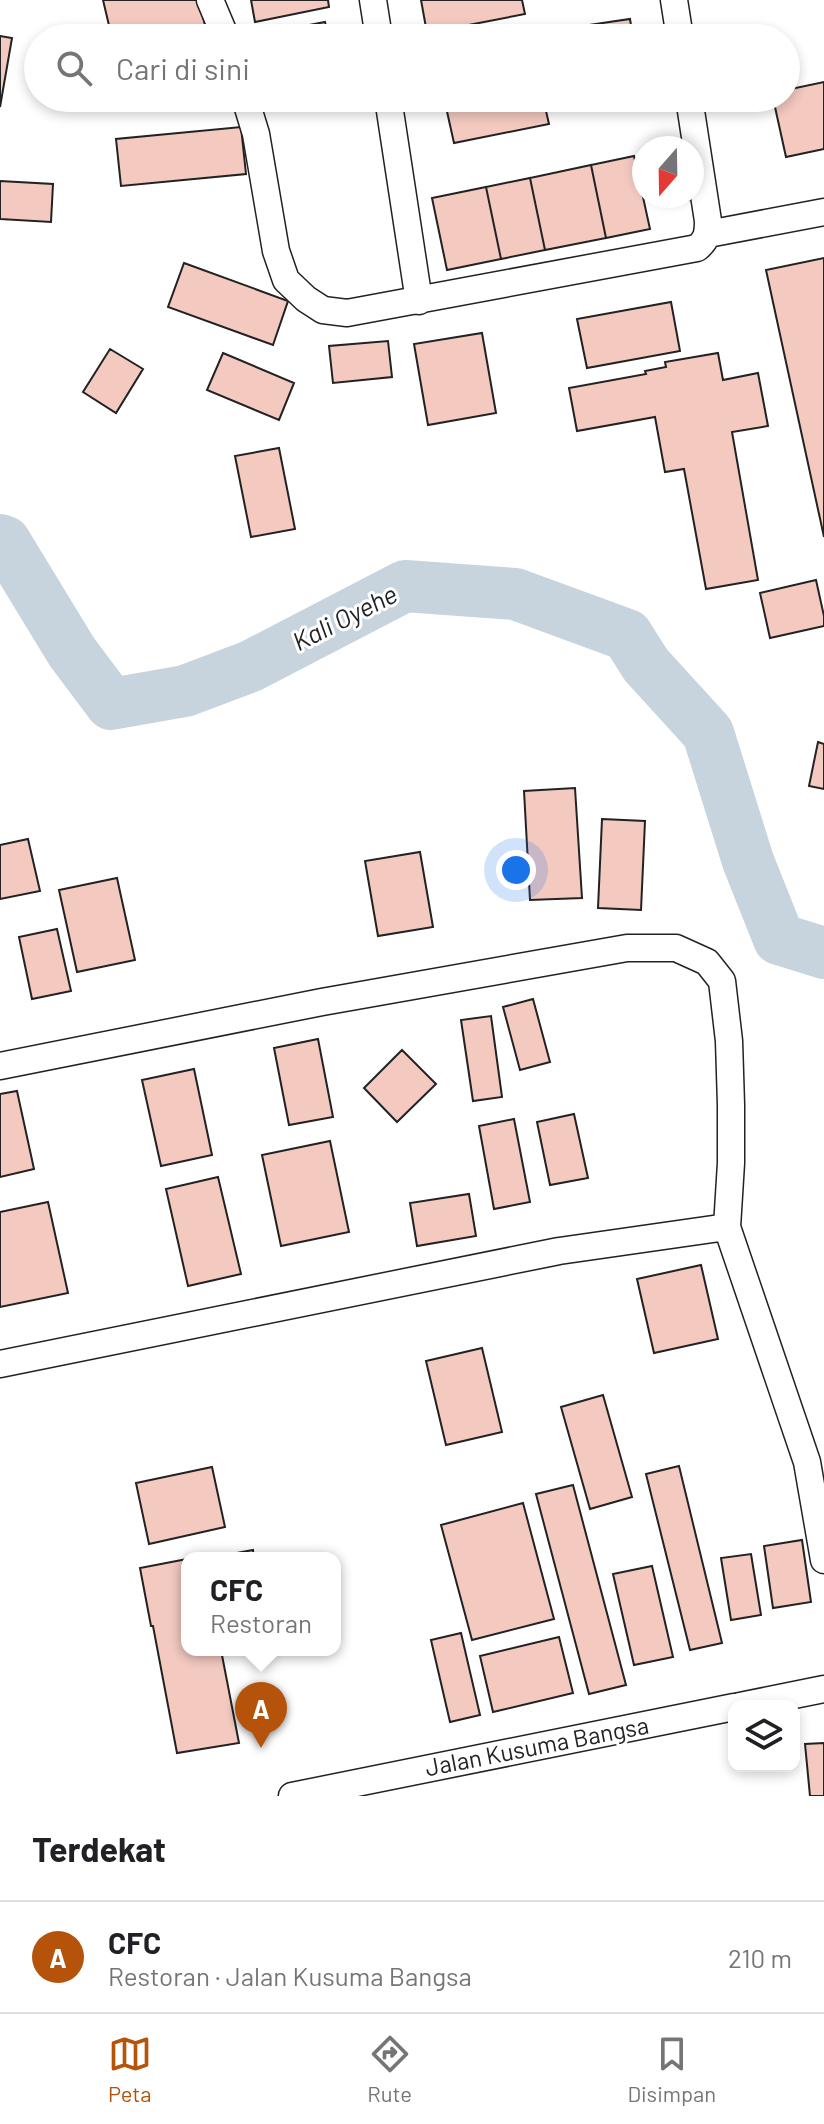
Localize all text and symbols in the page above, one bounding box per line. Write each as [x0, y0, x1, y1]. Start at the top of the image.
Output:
search box [24, 24, 800, 112]
icon: search [52, 46, 96, 90]
text: Cari di sini [116, 50, 250, 86]
north arrow [632, 136, 704, 208]
water label: Kali Oyehe [287, 577, 402, 656]
your location [496, 850, 536, 890]
popup [181, 1552, 341, 1656]
text: CFC [210, 1571, 263, 1607]
text: Restoran [210, 1607, 312, 1638]
pin: A [235, 1682, 287, 1748]
map controls [728, 1700, 800, 1772]
button: layers [728, 1700, 800, 1772]
street label: Jalan Kusuma Bangsa [422, 1710, 651, 1781]
text: Terdekat [32, 1828, 166, 1869]
text: CFC [108, 1924, 161, 1960]
text: A [49, 1942, 67, 1973]
text: 210 m [728, 1942, 792, 1973]
text: Restoran · Jalan Kusuma Bangsa [108, 1960, 472, 1991]
tab: Peta [108, 2032, 152, 2106]
tab: Rute [367, 2032, 412, 2106]
tab: Disimpan [627, 2032, 716, 2106]

